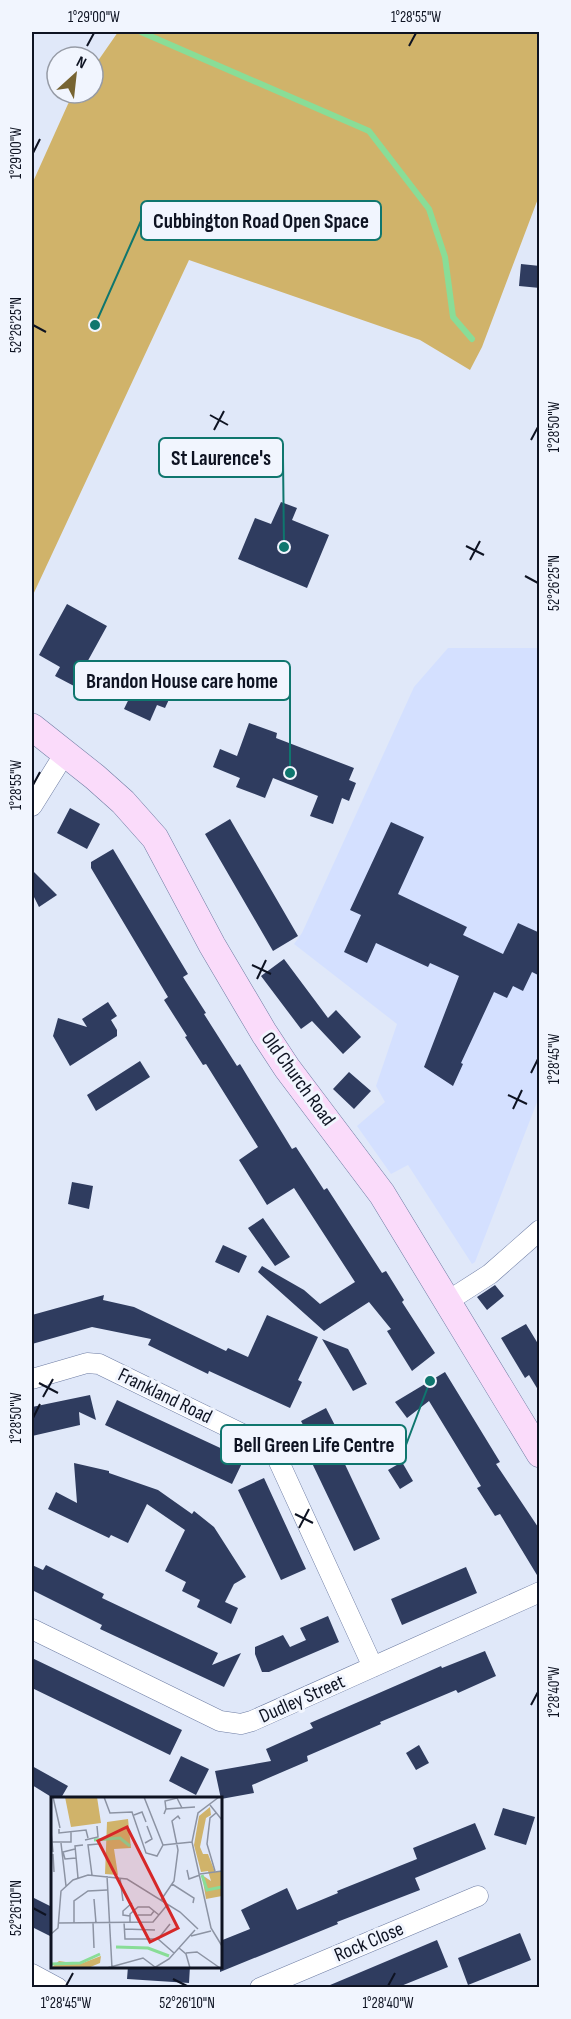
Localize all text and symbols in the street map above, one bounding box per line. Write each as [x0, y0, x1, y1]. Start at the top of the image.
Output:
text: 1°29'00"W [68, 8, 120, 27]
text: 1°28'55"W [391, 8, 441, 27]
north arrow [45, 45, 105, 105]
text: N [73, 53, 89, 73]
text: 1°29'00"W [7, 127, 26, 179]
callout: Cubbington Road Open Space [141, 201, 381, 240]
text: Cubbington Road Open Space [153, 209, 369, 234]
text: 52°26'25"N [7, 297, 26, 353]
text: 1°28'50"W [545, 401, 564, 452]
callout: St Laurence's [159, 438, 283, 477]
text: St Laurence's [171, 446, 271, 471]
text: 52°26'25"N [545, 555, 564, 611]
callout: Brandon House care home [74, 661, 290, 700]
text: Brandon House care home [86, 669, 278, 694]
text: 1°28'55"W [7, 760, 26, 810]
street label: Old Church Road [256, 1027, 340, 1131]
text: 1°28'45"W [545, 1034, 564, 1084]
street label: Frankland Road [114, 1363, 216, 1429]
text: 1°28'50"W [7, 1392, 26, 1443]
callout: Bell Green Life Centre [221, 1425, 406, 1464]
text: Bell Green Life Centre [234, 1433, 394, 1458]
text: 1°28'40"W [545, 1666, 564, 1718]
street label: Dudley Street [255, 1669, 349, 1729]
inset map [51, 1797, 222, 1968]
text: 52°26'10"N [7, 1880, 26, 1936]
street label: Rock Close [331, 1917, 407, 1967]
text: 1°28'45"W [41, 1994, 91, 2013]
text: 52°26'10"N [159, 1994, 215, 2013]
text: 1°28'40"W [362, 1994, 414, 2013]

